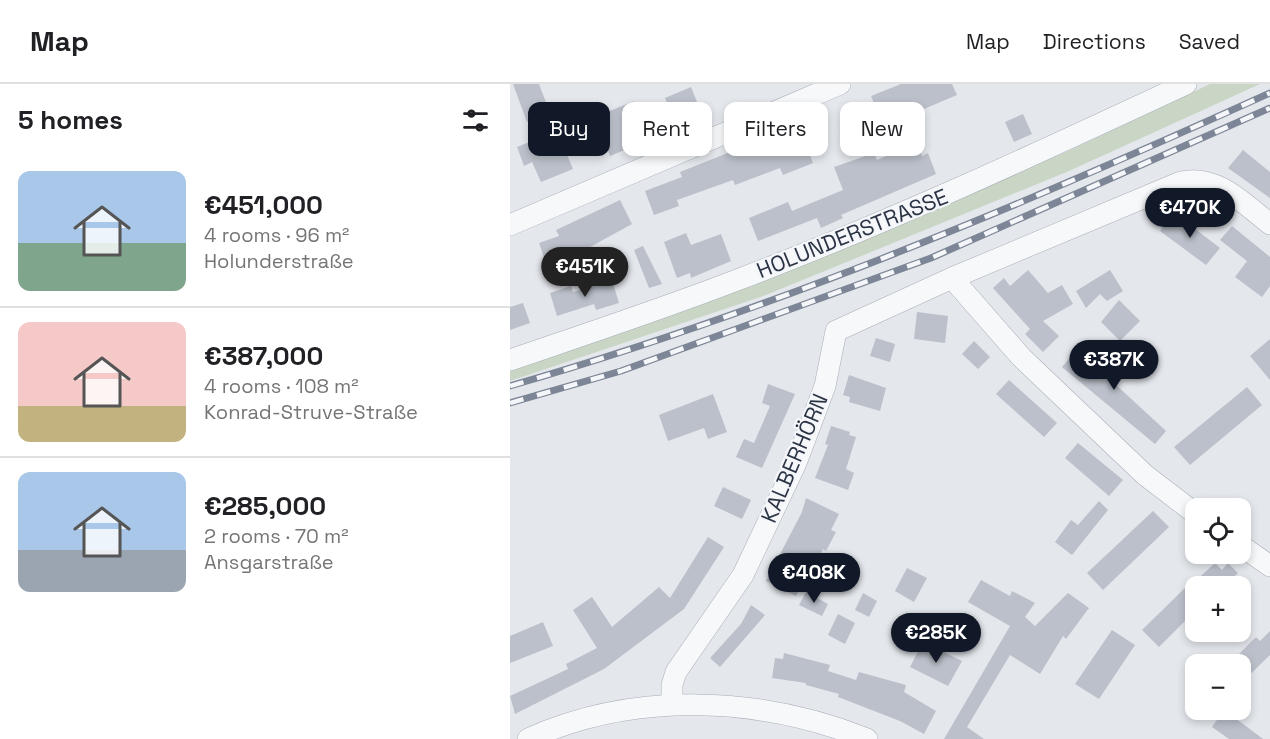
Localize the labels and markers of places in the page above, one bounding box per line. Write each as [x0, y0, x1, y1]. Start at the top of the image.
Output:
pin: €470K [1148, 188, 1232, 239]
pin: €451K [543, 247, 627, 298]
pin: €387K [1072, 340, 1156, 391]
pin: €408K [772, 553, 856, 604]
pin: €285K [894, 613, 978, 664]

